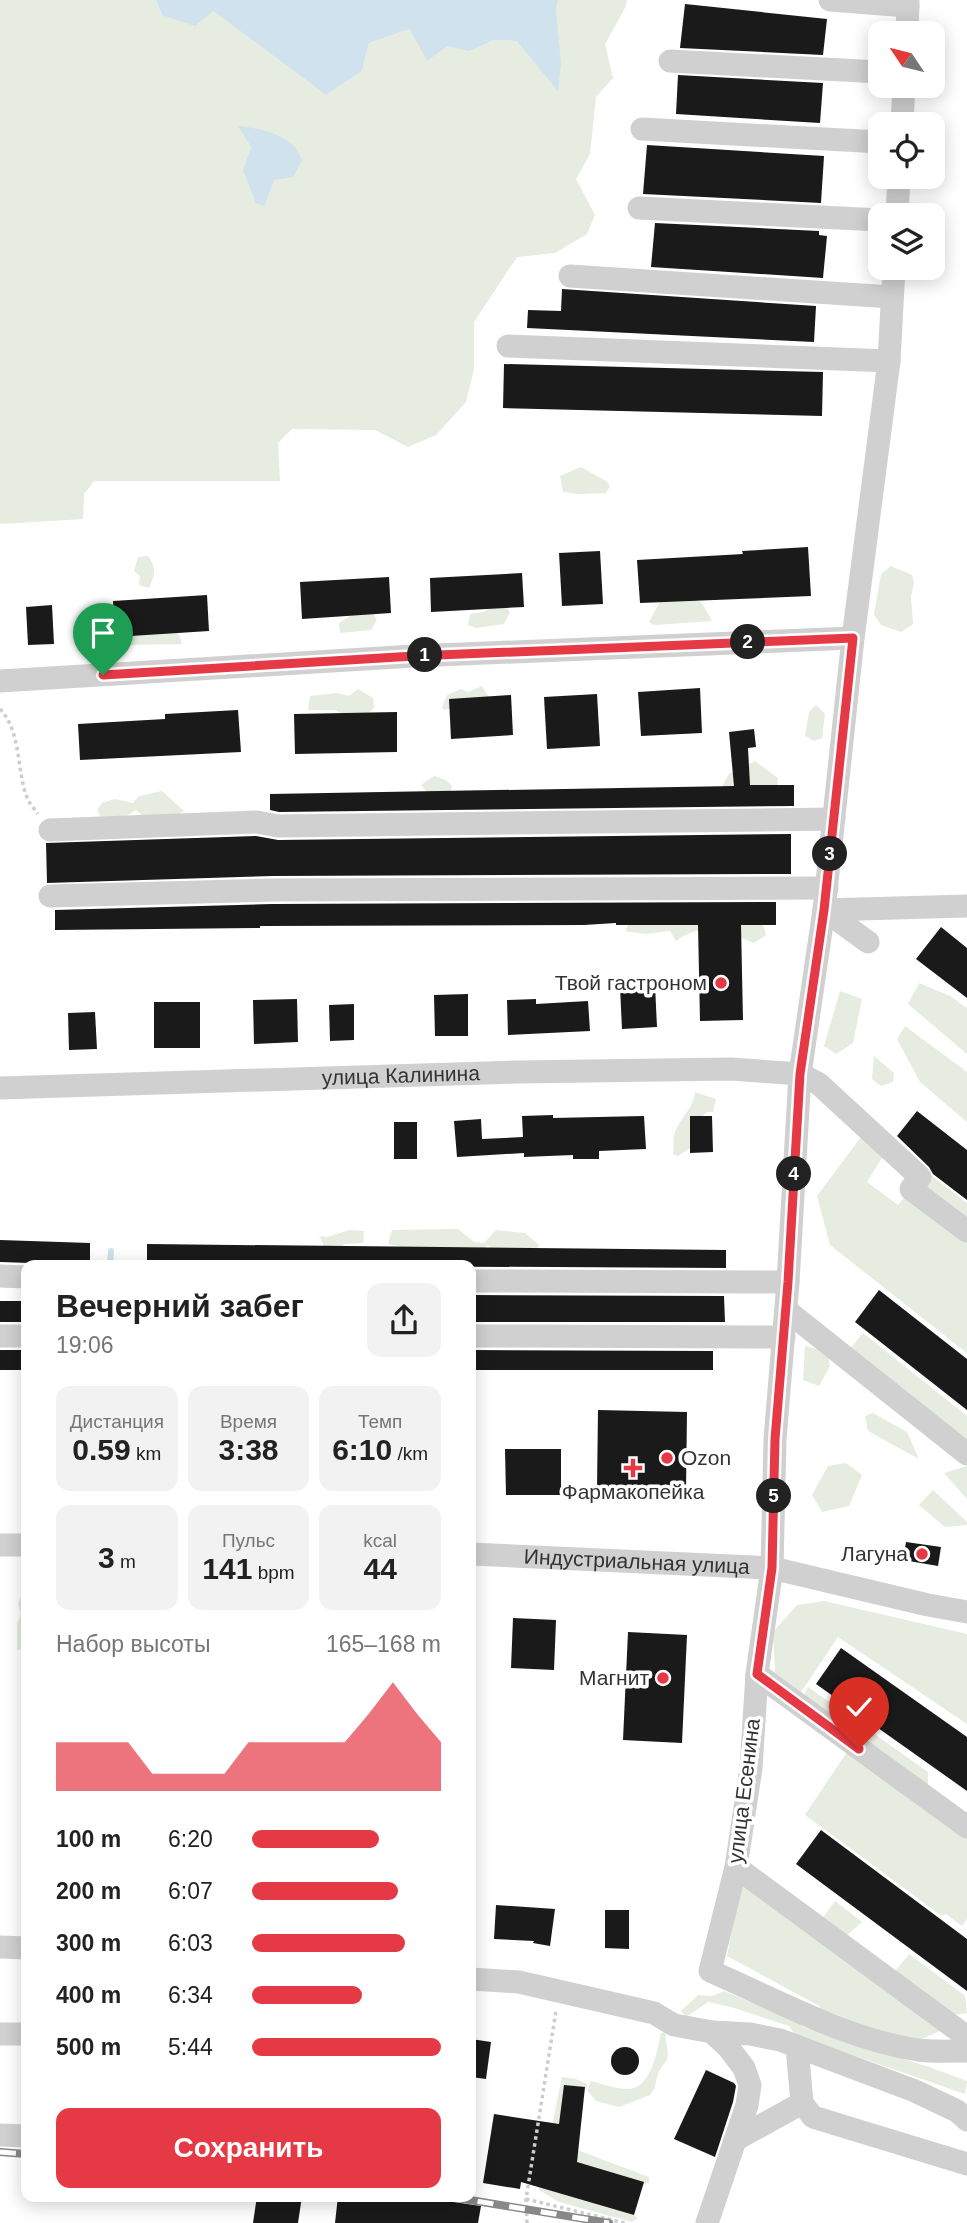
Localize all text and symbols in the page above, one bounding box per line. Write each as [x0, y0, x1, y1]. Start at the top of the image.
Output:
north arrow [868, 21, 945, 98]
map controls [868, 21, 945, 280]
button: locate [868, 112, 945, 189]
button: layers [868, 203, 945, 280]
pin [73, 603, 133, 675]
icon: arrive [84, 614, 122, 652]
pin: 2 [730, 624, 766, 660]
text: 2 [742, 631, 753, 652]
pin: 1 [408, 638, 442, 672]
text: 1 [419, 644, 430, 665]
pin: 3 [812, 836, 848, 872]
text: 3 [824, 843, 835, 864]
place label: Твой гастроном [555, 971, 707, 994]
marker: Твой гастроном [713, 975, 729, 991]
street label: улица Калинина [321, 1061, 481, 1089]
pin: 4 [776, 1156, 812, 1192]
text: 4 [788, 1163, 799, 1184]
button: share [367, 1283, 441, 1357]
text: Вечерний забег [56, 1288, 304, 1324]
text: 19:06 [56, 1332, 114, 1358]
text: Дистанция [70, 1411, 164, 1432]
text: Время [220, 1411, 277, 1432]
text: Темп [358, 1411, 402, 1432]
text: 0.59 [72, 1433, 131, 1466]
text: 3:38 [218, 1433, 279, 1466]
text: 6:10 [332, 1433, 392, 1466]
text: km [131, 1443, 161, 1464]
text: /km [392, 1443, 428, 1464]
place label: Ozon [681, 1446, 731, 1469]
marker: Ozon [659, 1450, 675, 1466]
marker: Фармакопейка [625, 1460, 641, 1476]
pin: 5 [756, 1478, 792, 1514]
place label: Фармакопейка [562, 1480, 705, 1503]
text: 5 [768, 1485, 779, 1506]
text: Пульс [222, 1530, 275, 1551]
text: kcal [363, 1530, 397, 1551]
text: 3 [98, 1541, 115, 1574]
place label: Лагуна [841, 1542, 908, 1565]
street label: Индустриальная улица [523, 1544, 751, 1578]
marker: Лагуна [914, 1546, 930, 1562]
text: m [115, 1551, 136, 1572]
text: 141 [202, 1552, 252, 1585]
text: 44 [363, 1552, 397, 1585]
text: bpm [252, 1562, 295, 1583]
text: Набор высоты [56, 1631, 210, 1657]
text: 165–168 m [326, 1631, 441, 1657]
place label: Магнит [579, 1666, 649, 1689]
marker: Магнит [655, 1670, 671, 1686]
pin [829, 1677, 889, 1749]
icon: check [840, 1688, 878, 1726]
street label: улица Есенина [723, 1717, 764, 1865]
text: 100 m [56, 1826, 121, 1852]
text: 6:20 [168, 1826, 213, 1852]
text: 200 m [56, 1878, 121, 1904]
text: 6:07 [168, 1878, 213, 1904]
text: 300 m [56, 1930, 121, 1956]
text: 6:03 [168, 1930, 213, 1956]
text: 400 m [56, 1982, 121, 2008]
text: 6:34 [168, 1982, 213, 2008]
text: 500 m [56, 2034, 121, 2060]
text: 5:44 [168, 2034, 213, 2060]
button: Сохранить [56, 2108, 441, 2188]

